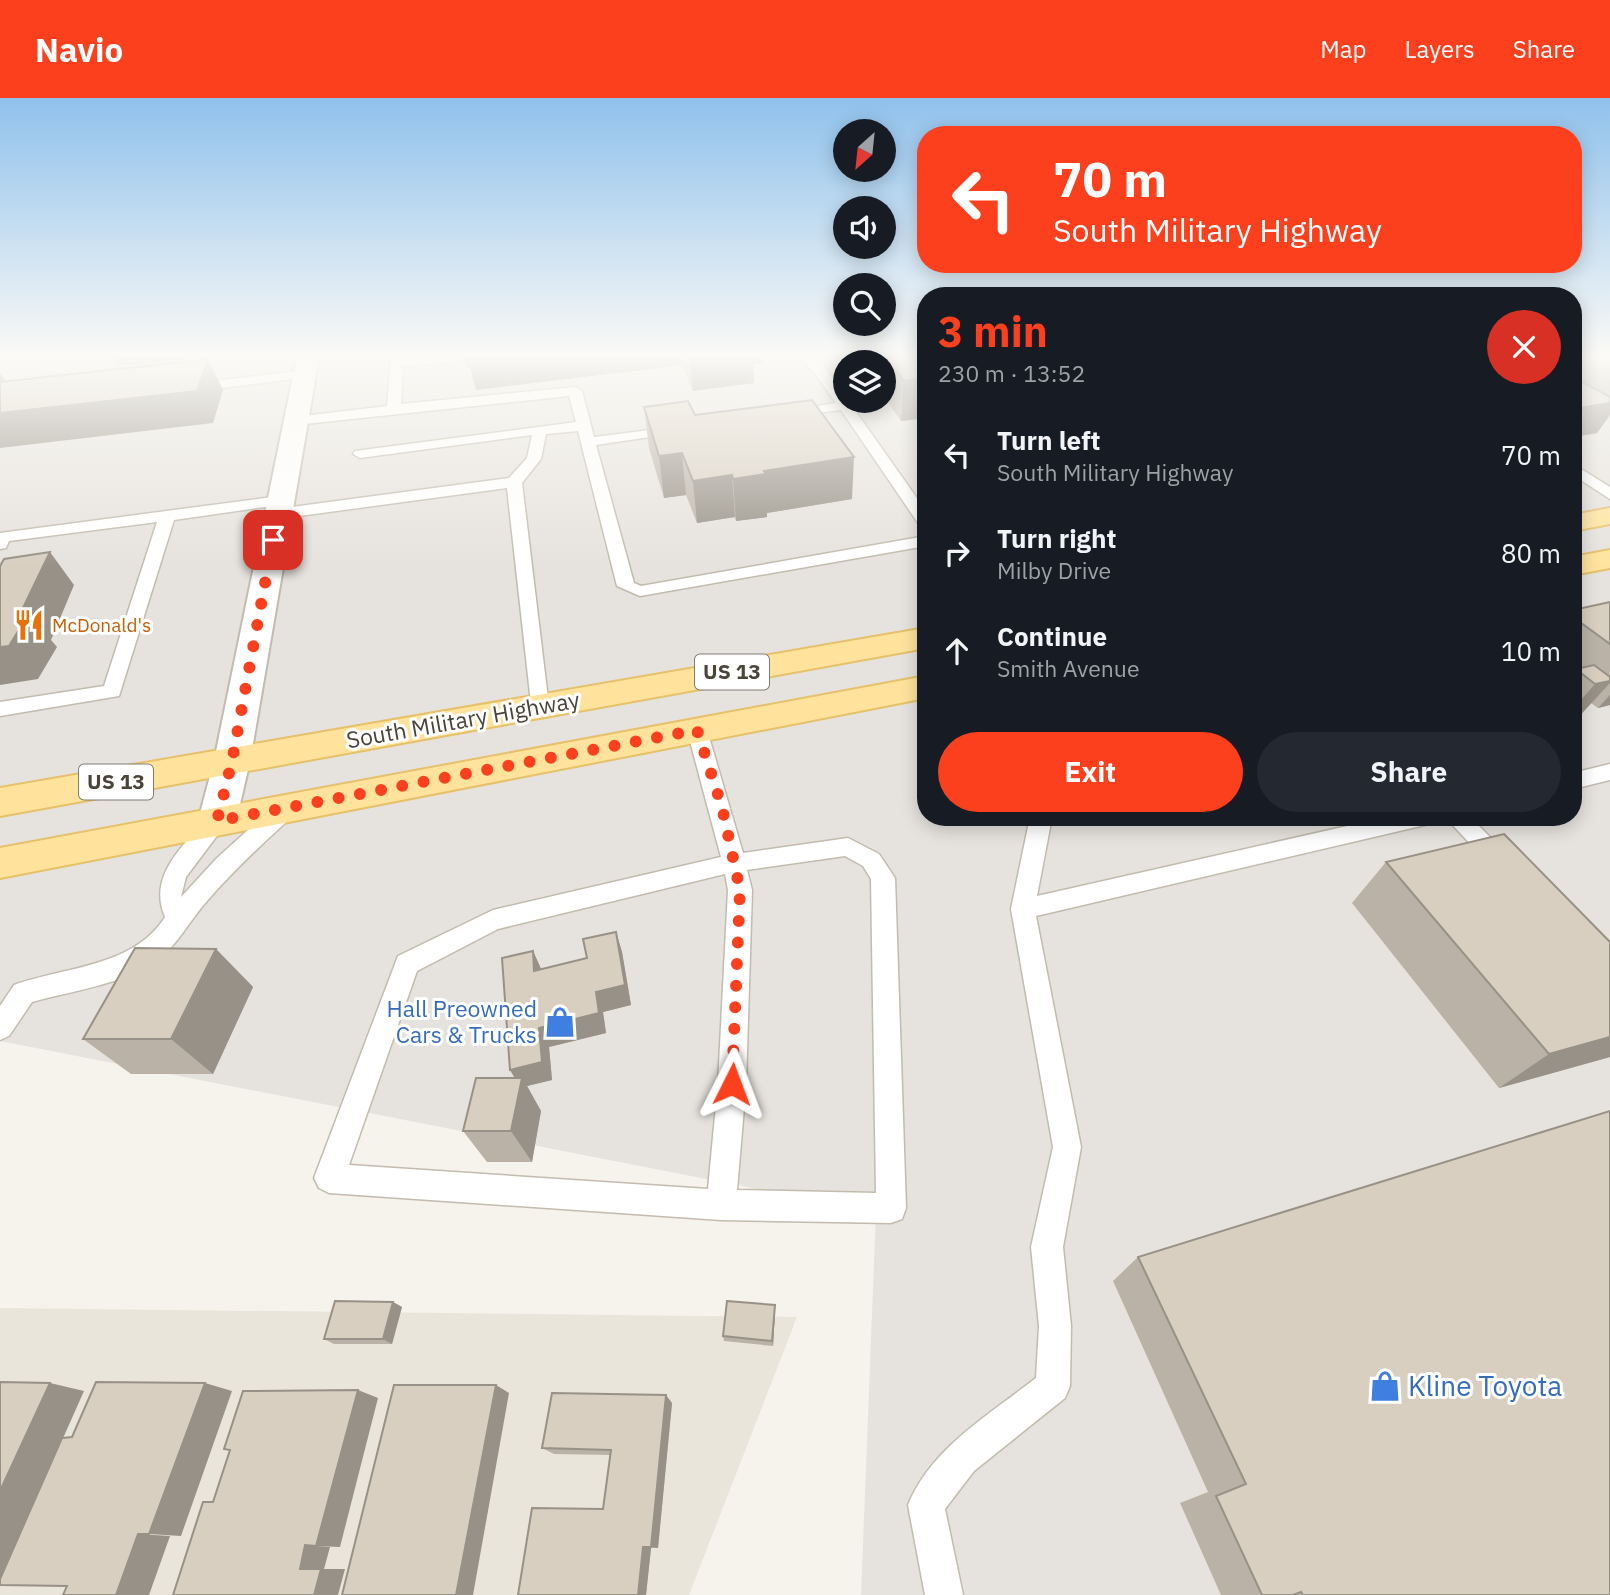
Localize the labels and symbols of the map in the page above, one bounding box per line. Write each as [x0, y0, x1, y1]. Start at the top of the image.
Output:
north arrow [833, 119, 896, 182]
pin [243, 510, 303, 570]
restaurant icon: McDonald's [12, 608, 46, 642]
place label: McDonald's [52, 613, 151, 637]
road number: US 13 [695, 654, 769, 690]
street label: South Military Highway [344, 684, 582, 754]
road number: US 13 [79, 764, 153, 800]
place label: Hall Preowned Cars & Trucks [387, 993, 537, 1049]
shop icon: Hall Preowned Cars & Trucks [543, 1005, 577, 1039]
position arrow [695, 1047, 769, 1121]
place label: Kline Toyota [1408, 1367, 1562, 1404]
shop icon: Kline Toyota [1368, 1369, 1402, 1403]

